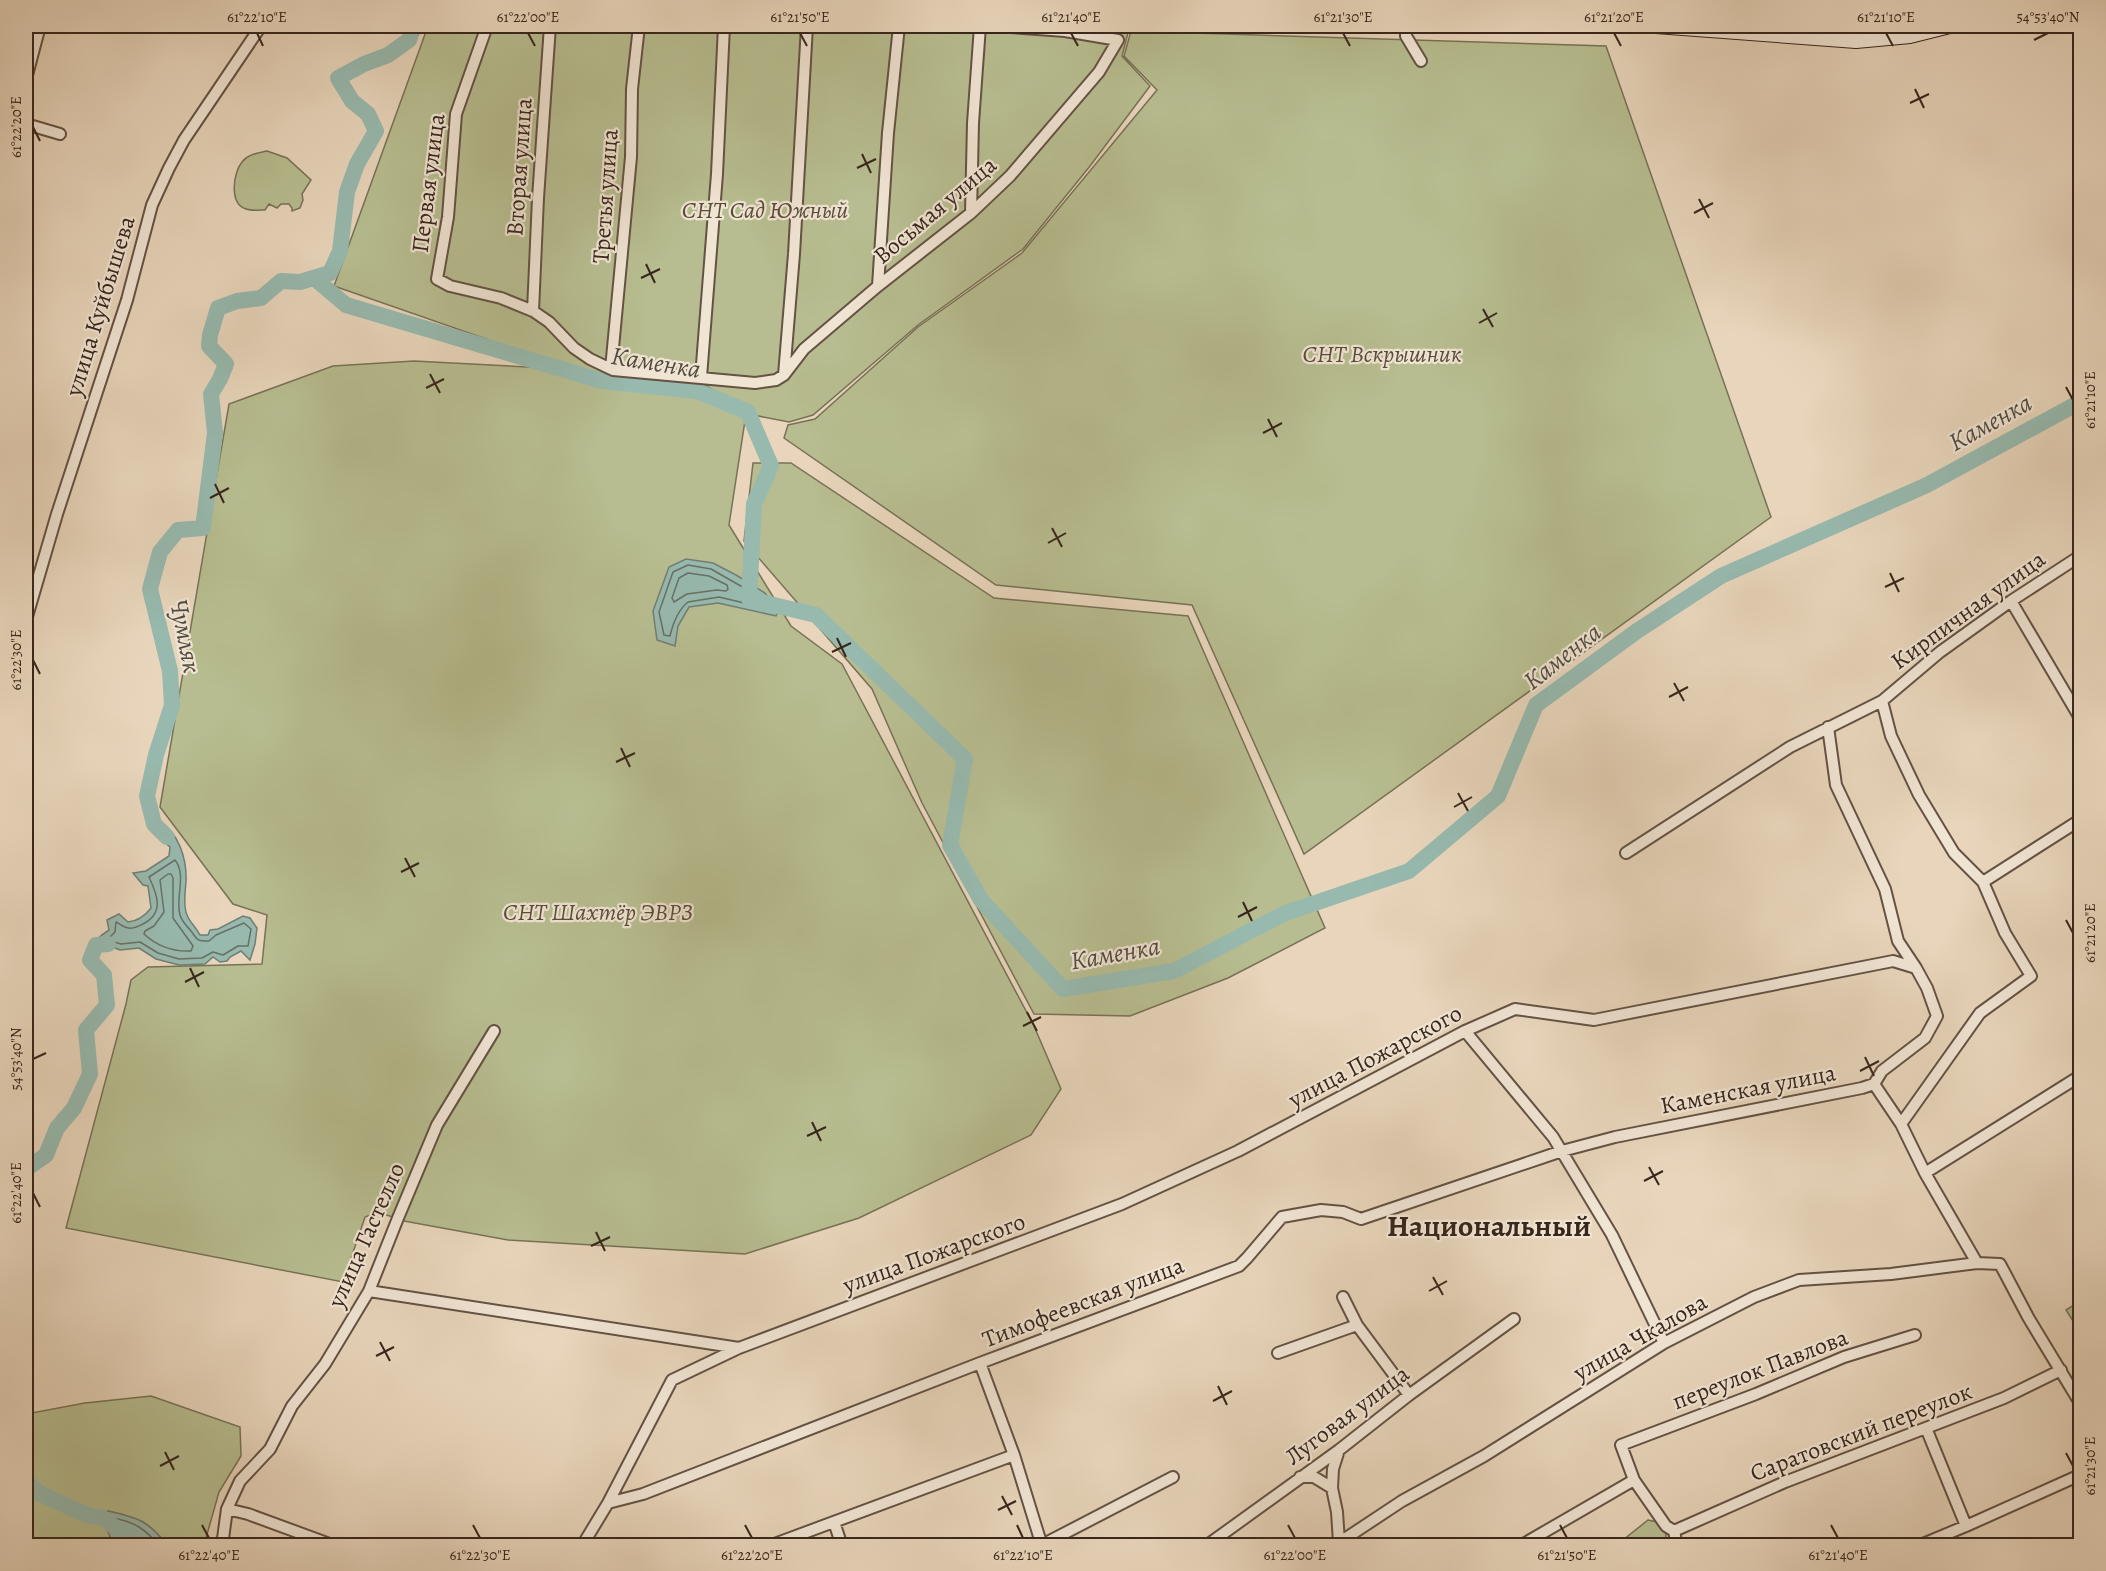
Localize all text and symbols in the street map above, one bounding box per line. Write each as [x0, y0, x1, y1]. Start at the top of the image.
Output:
text: 61°22'10"E [227, 7, 287, 27]
text: 61°22'00"E [497, 7, 559, 27]
text: 61°21'50"E [770, 7, 830, 27]
text: 61°21'40"E [1041, 7, 1101, 27]
text: 61°21'30"E [1313, 7, 1373, 27]
text: 61°21'20"E [1584, 7, 1644, 27]
text: 61°21'10"E [1857, 7, 1915, 27]
text: 54°53'40"N [2016, 7, 2080, 27]
text: 61°22'20"E [6, 96, 26, 158]
street label: Вторая улица [498, 97, 540, 237]
street label: Первая улица [404, 111, 452, 255]
street label: Третья улица [584, 128, 626, 264]
street label: Восьмая улица [867, 149, 1003, 271]
park label: СНТ Сад Южный [682, 194, 848, 226]
street label: улица Куйбышева [57, 212, 143, 401]
water label: Каменка [609, 338, 703, 387]
park label: СНТ Вскрышник [1302, 338, 1462, 370]
text: 61°21'10"E [2080, 371, 2100, 429]
water label: Каменка [1942, 385, 2038, 460]
street label: Кирпичная улица [1884, 543, 2052, 677]
water label: Чумляк [161, 596, 210, 676]
water label: Каменка [1516, 615, 1609, 698]
text: 61°22'30"E [6, 629, 26, 691]
park label: СНТ Шахтёр ЭВРЗ [503, 896, 693, 928]
text: 61°21'20"E [2080, 903, 2100, 963]
water label: Каменка [1068, 928, 1163, 979]
street label: улица Пожарского [1282, 997, 1467, 1116]
text: 54°53'40"N [6, 1027, 26, 1091]
street label: Каменская улица [1657, 1056, 1839, 1122]
street label: улица Гастелло [319, 1157, 412, 1313]
text: 61°22'40"E [6, 1162, 26, 1224]
street label: улица Пожарского [837, 1205, 1030, 1301]
district label: Национальный [1387, 1206, 1591, 1246]
street label: Тимофеевская улица [978, 1249, 1188, 1355]
street label: улица Чкалова [1566, 1286, 1713, 1389]
street label: переулок Павлова [1668, 1321, 1852, 1417]
street label: Луговая улица [1278, 1358, 1416, 1472]
street label: Саратовский переулок [1745, 1375, 1977, 1489]
text: 61°21'30"E [2080, 1436, 2100, 1496]
text: 61°22'40"E [178, 1545, 240, 1565]
text: 61°22'30"E [449, 1545, 511, 1565]
text: 61°22'20"E [721, 1545, 783, 1565]
text: 61°22'10"E [993, 1545, 1053, 1565]
text: 61°22'00"E [1264, 1545, 1326, 1565]
text: 61°21'50"E [1537, 1545, 1597, 1565]
text: 61°21'40"E [1808, 1545, 1868, 1565]

